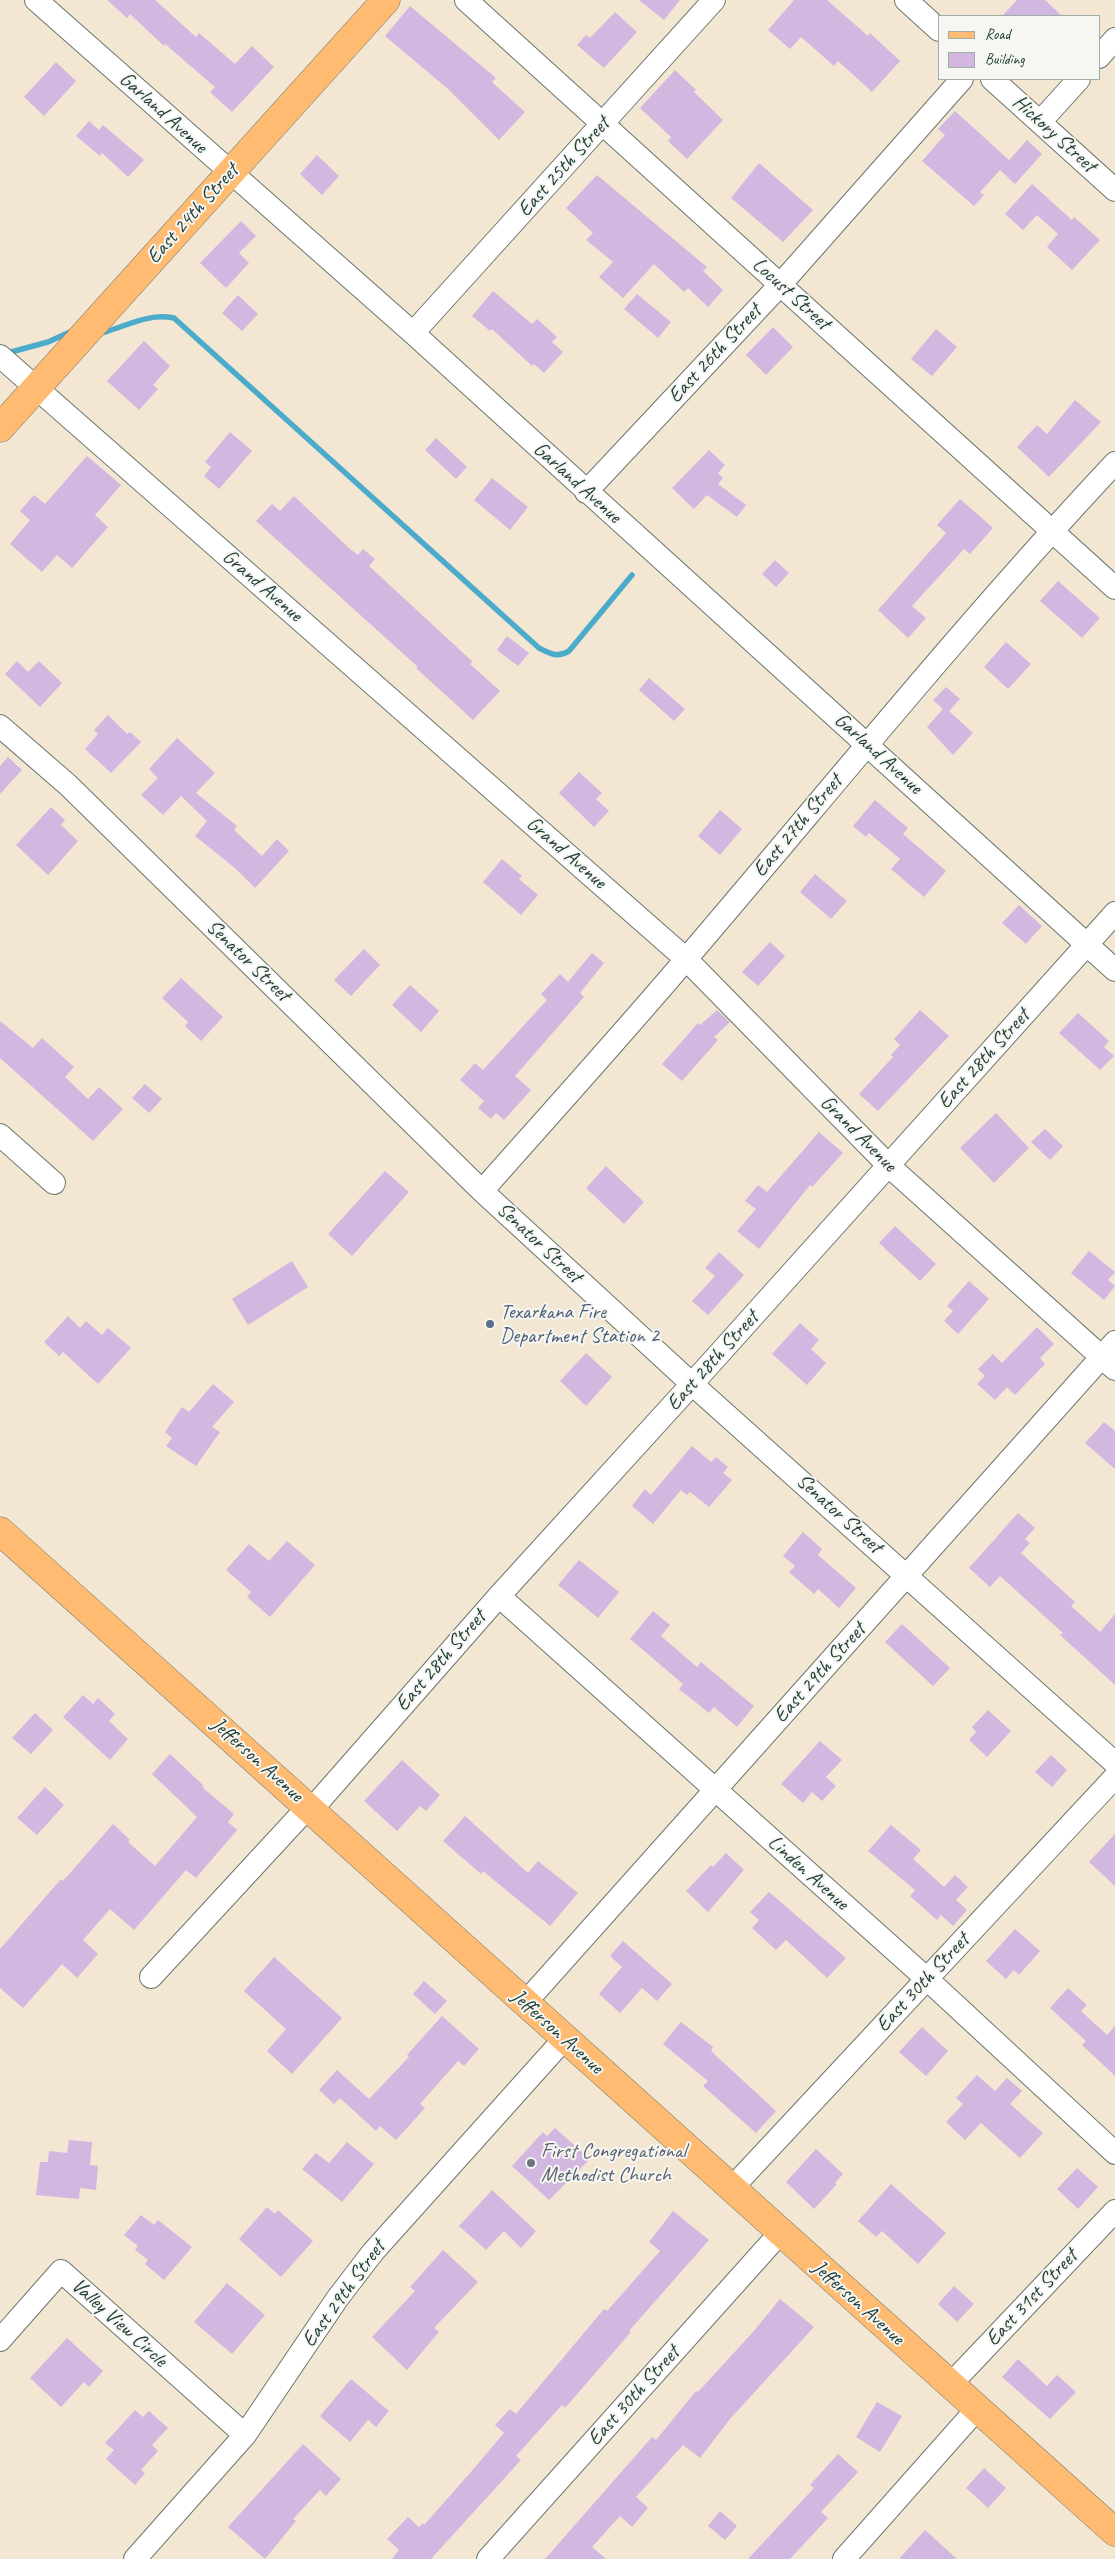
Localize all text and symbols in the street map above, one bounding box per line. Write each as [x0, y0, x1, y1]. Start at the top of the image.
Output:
legend [938, 15, 1100, 80]
text: Road [985, 25, 1010, 44]
text: Building [985, 50, 1024, 69]
street label: Garland Avenue [114, 67, 212, 159]
street label: Hickory Street [1007, 90, 1101, 178]
street label: East 25th Street [513, 112, 615, 222]
street label: East 24th Street [142, 159, 244, 269]
street label: Locust Street [747, 252, 835, 336]
street label: East 26th Street [663, 299, 767, 409]
street label: Garland Avenue [528, 437, 626, 529]
street label: Grand Avenue [217, 544, 307, 628]
street label: Garland Avenue [829, 708, 927, 800]
street label: East 27th Street [748, 770, 848, 882]
street label: Grand Avenue [521, 811, 611, 895]
street label: Senator Street [201, 915, 295, 1007]
street label: East 28th Street [933, 1004, 1035, 1114]
street label: Grand Avenue [814, 1090, 902, 1178]
street label: Senator Street [491, 1197, 587, 1289]
place label: Texarkana Fire Department Station 2 [500, 1299, 659, 1349]
street label: East 28th Street [662, 1306, 764, 1416]
marker: Texarkana Fire Department Station 2 [484, 1318, 496, 1330]
street label: Senator Street [791, 1469, 887, 1559]
street label: East 28th Street [390, 1605, 492, 1717]
street label: East 29th Street [769, 1618, 871, 1728]
street label: Jefferson Avenue [206, 1712, 308, 1808]
street label: Linden Avenue [762, 1830, 854, 1916]
street label: East 30th Street [871, 1928, 975, 2038]
street label: Jefferson Avenue [506, 1984, 608, 2080]
place label: First Congregational Methodist Church [541, 2138, 686, 2188]
marker: First Congregational Methodist Church [525, 2157, 537, 2169]
street label: East 29th Street [297, 2236, 391, 2352]
street label: East 31st Street [981, 2244, 1083, 2352]
street label: Jefferson Avenue [807, 2255, 909, 2351]
street label: Valley View Circle [66, 2273, 172, 2373]
street label: East 30th Street [583, 2341, 685, 2451]

